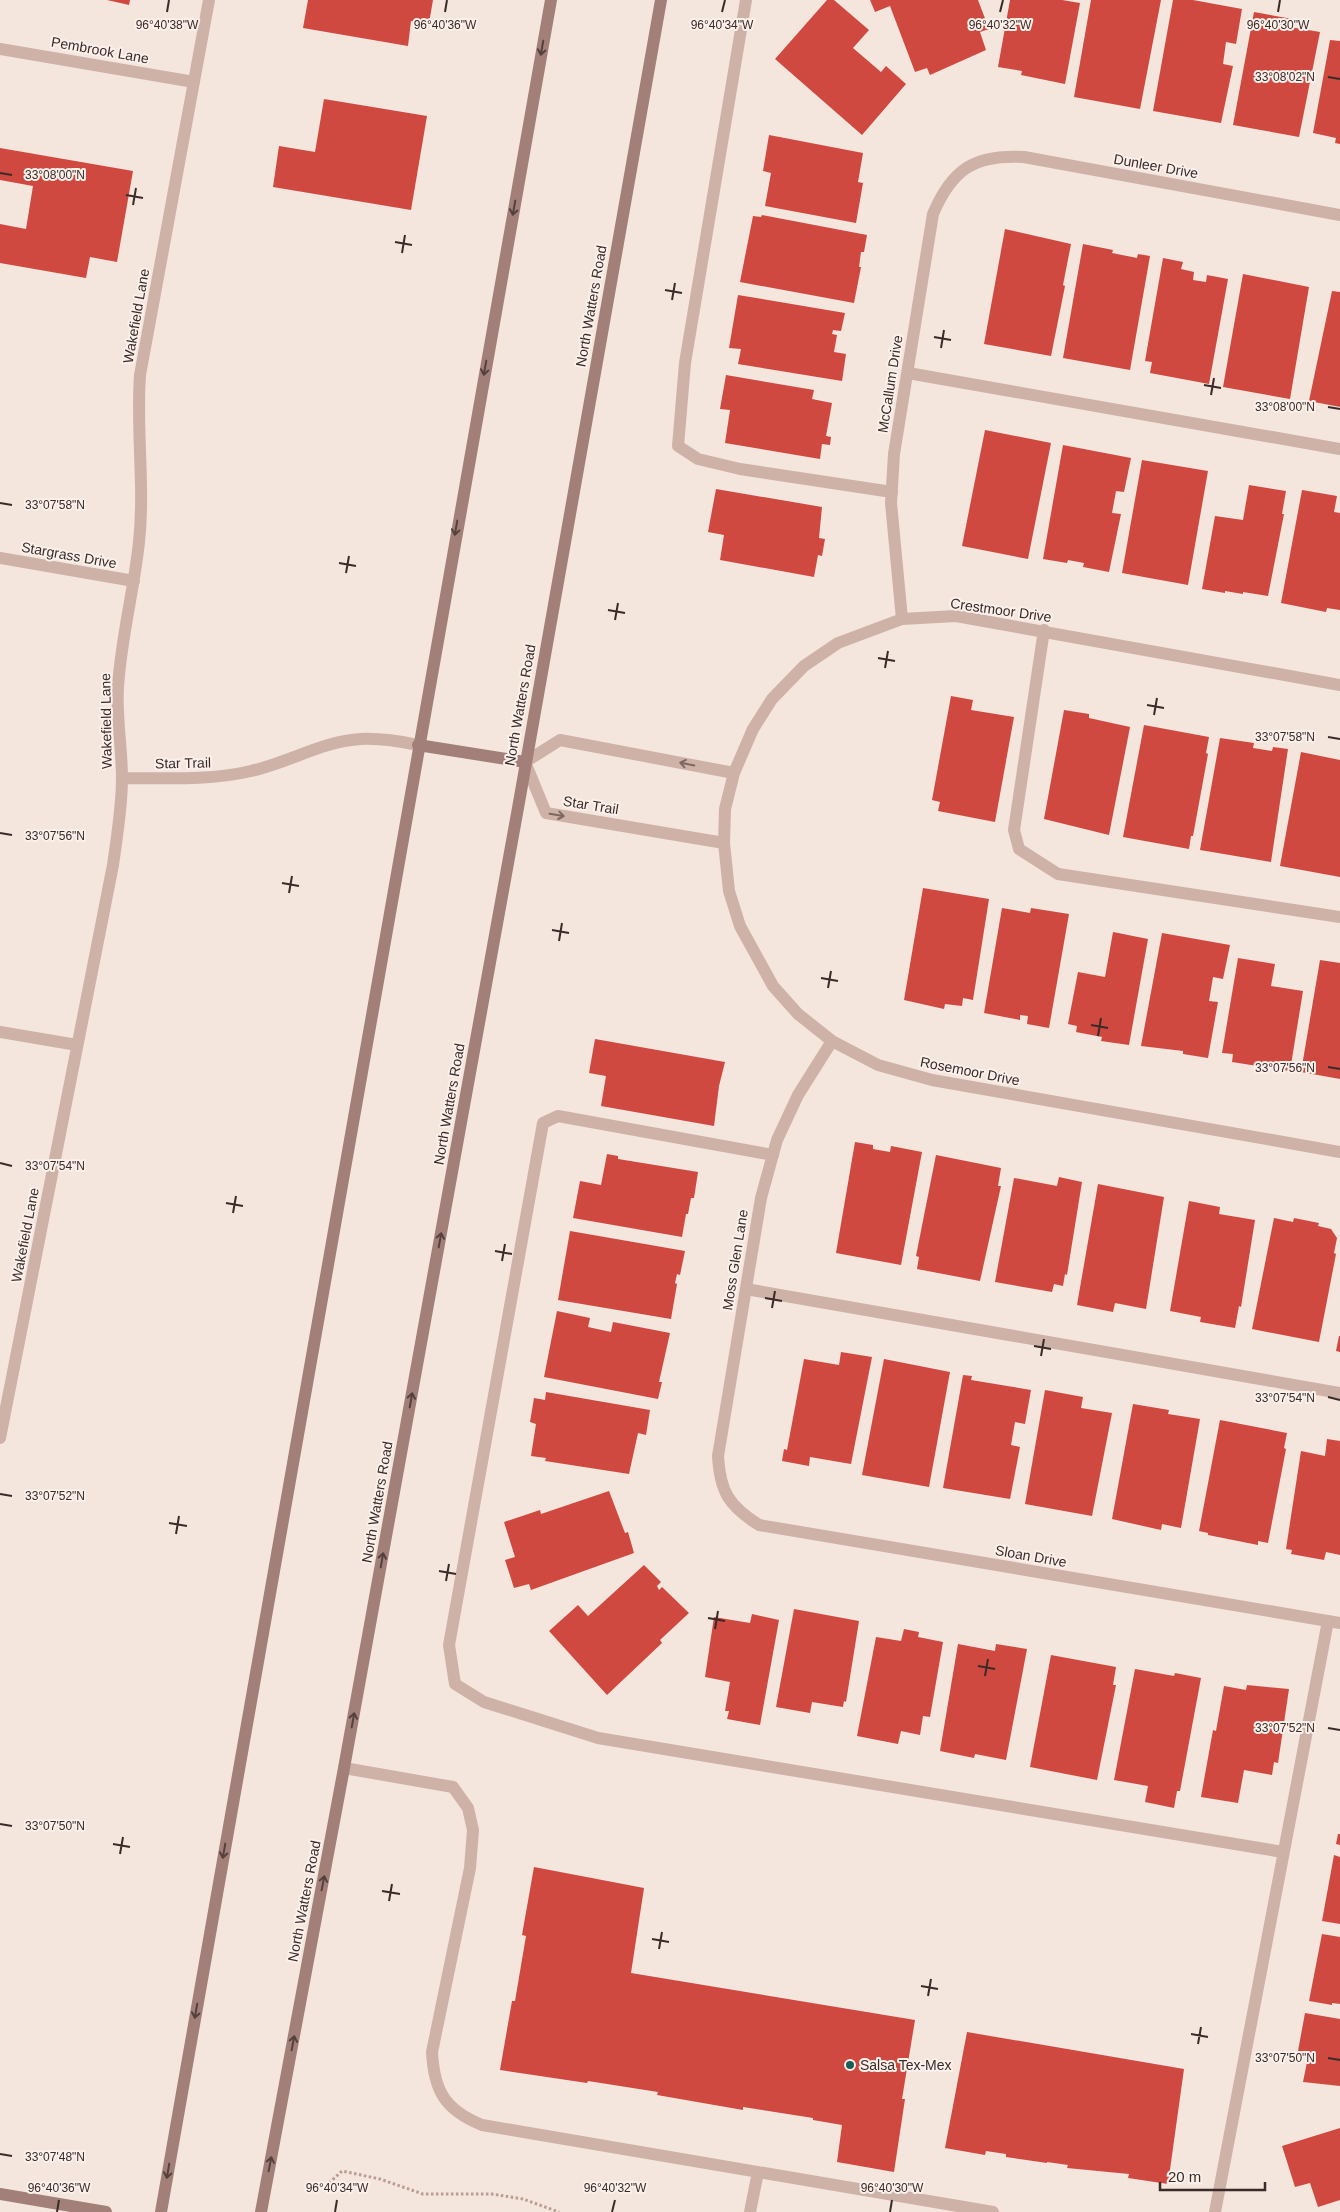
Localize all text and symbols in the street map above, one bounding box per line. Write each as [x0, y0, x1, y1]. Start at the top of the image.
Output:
text: 96°40'38"W [136, 18, 199, 32]
text: 96°40'36"W [414, 18, 477, 32]
text: 96°40'34"W [691, 18, 754, 32]
text: 96°40'32"W [969, 18, 1032, 32]
text: 96°40'30"W [1247, 18, 1310, 32]
street label: Pembrook Lane [50, 34, 150, 66]
one-way arrow [537, 40, 547, 56]
text: 33°08'02"N [1255, 70, 1315, 84]
street label: Dunleer Drive [1112, 151, 1200, 181]
text: 33°08'00"N [25, 168, 85, 182]
one-way arrow [508, 200, 518, 216]
street label: North Watters Road [572, 244, 610, 368]
street label: Wakefield Lane [120, 267, 152, 365]
street label: McCallum Drive [874, 334, 906, 434]
one-way arrow [480, 360, 489, 376]
text: 33°08'00"N [1255, 400, 1315, 414]
text: 33°07'58"N [25, 498, 85, 512]
one-way arrow [451, 520, 461, 536]
street label: Stargrass Drive [20, 539, 118, 571]
street label: Crestmoor Drive [949, 595, 1053, 625]
street label: North Watters Road [501, 643, 539, 767]
street label: Wakefield Lane [97, 673, 115, 769]
text: 33°07'58"N [1255, 730, 1315, 744]
street label: Star Trail [155, 755, 211, 771]
one-way arrow [679, 759, 695, 768]
street label: Star Trail [562, 793, 620, 817]
one-way arrow [549, 810, 565, 820]
text: 33°07'56"N [25, 829, 85, 843]
street label: North Watters Road [430, 1042, 468, 1166]
street label: Rosemoor Drive [919, 1053, 1021, 1089]
text: 33°07'56"N [1255, 1061, 1315, 1075]
text: 33°07'54"N [25, 1159, 85, 1173]
street label: Wakefield Lane [8, 1186, 42, 1284]
street label: Moss Glen Lane [719, 1208, 751, 1312]
one-way arrow [436, 1232, 445, 1248]
text: 33°07'54"N [1255, 1391, 1315, 1405]
one-way arrow [407, 1392, 417, 1408]
street label: North Watters Road [358, 1440, 396, 1564]
text: 33°07'52"N [25, 1489, 85, 1503]
street label: Sloan Drive [994, 1542, 1068, 1570]
one-way arrow [378, 1552, 388, 1568]
one-way arrow [349, 1712, 359, 1728]
text: 33°07'52"N [1255, 1721, 1315, 1735]
text: 33°07'50"N [25, 1819, 85, 1833]
street label: North Watters Road [284, 1839, 324, 1963]
one-way arrow [218, 1843, 228, 1859]
one-way arrow [318, 1876, 328, 1892]
one-way arrow [191, 2003, 201, 2019]
one-way arrow [288, 2036, 298, 2052]
text: 33°07'50"N [1255, 2051, 1315, 2065]
place label: Salsa Tex-Mex [860, 2057, 952, 2073]
marker: Salsa Tex-Mex [844, 2059, 856, 2071]
text: 33°07'48"N [25, 2150, 85, 2164]
one-way arrow [265, 2156, 275, 2172]
scale bar [1160, 2160, 1265, 2192]
one-way arrow [163, 2163, 173, 2179]
text: 20 m [1168, 2168, 1201, 2185]
text: 96°40'36"W [28, 2181, 91, 2195]
text: 96°40'34"W [306, 2181, 369, 2195]
text: 96°40'32"W [584, 2181, 647, 2195]
text: 96°40'30"W [861, 2181, 924, 2195]

